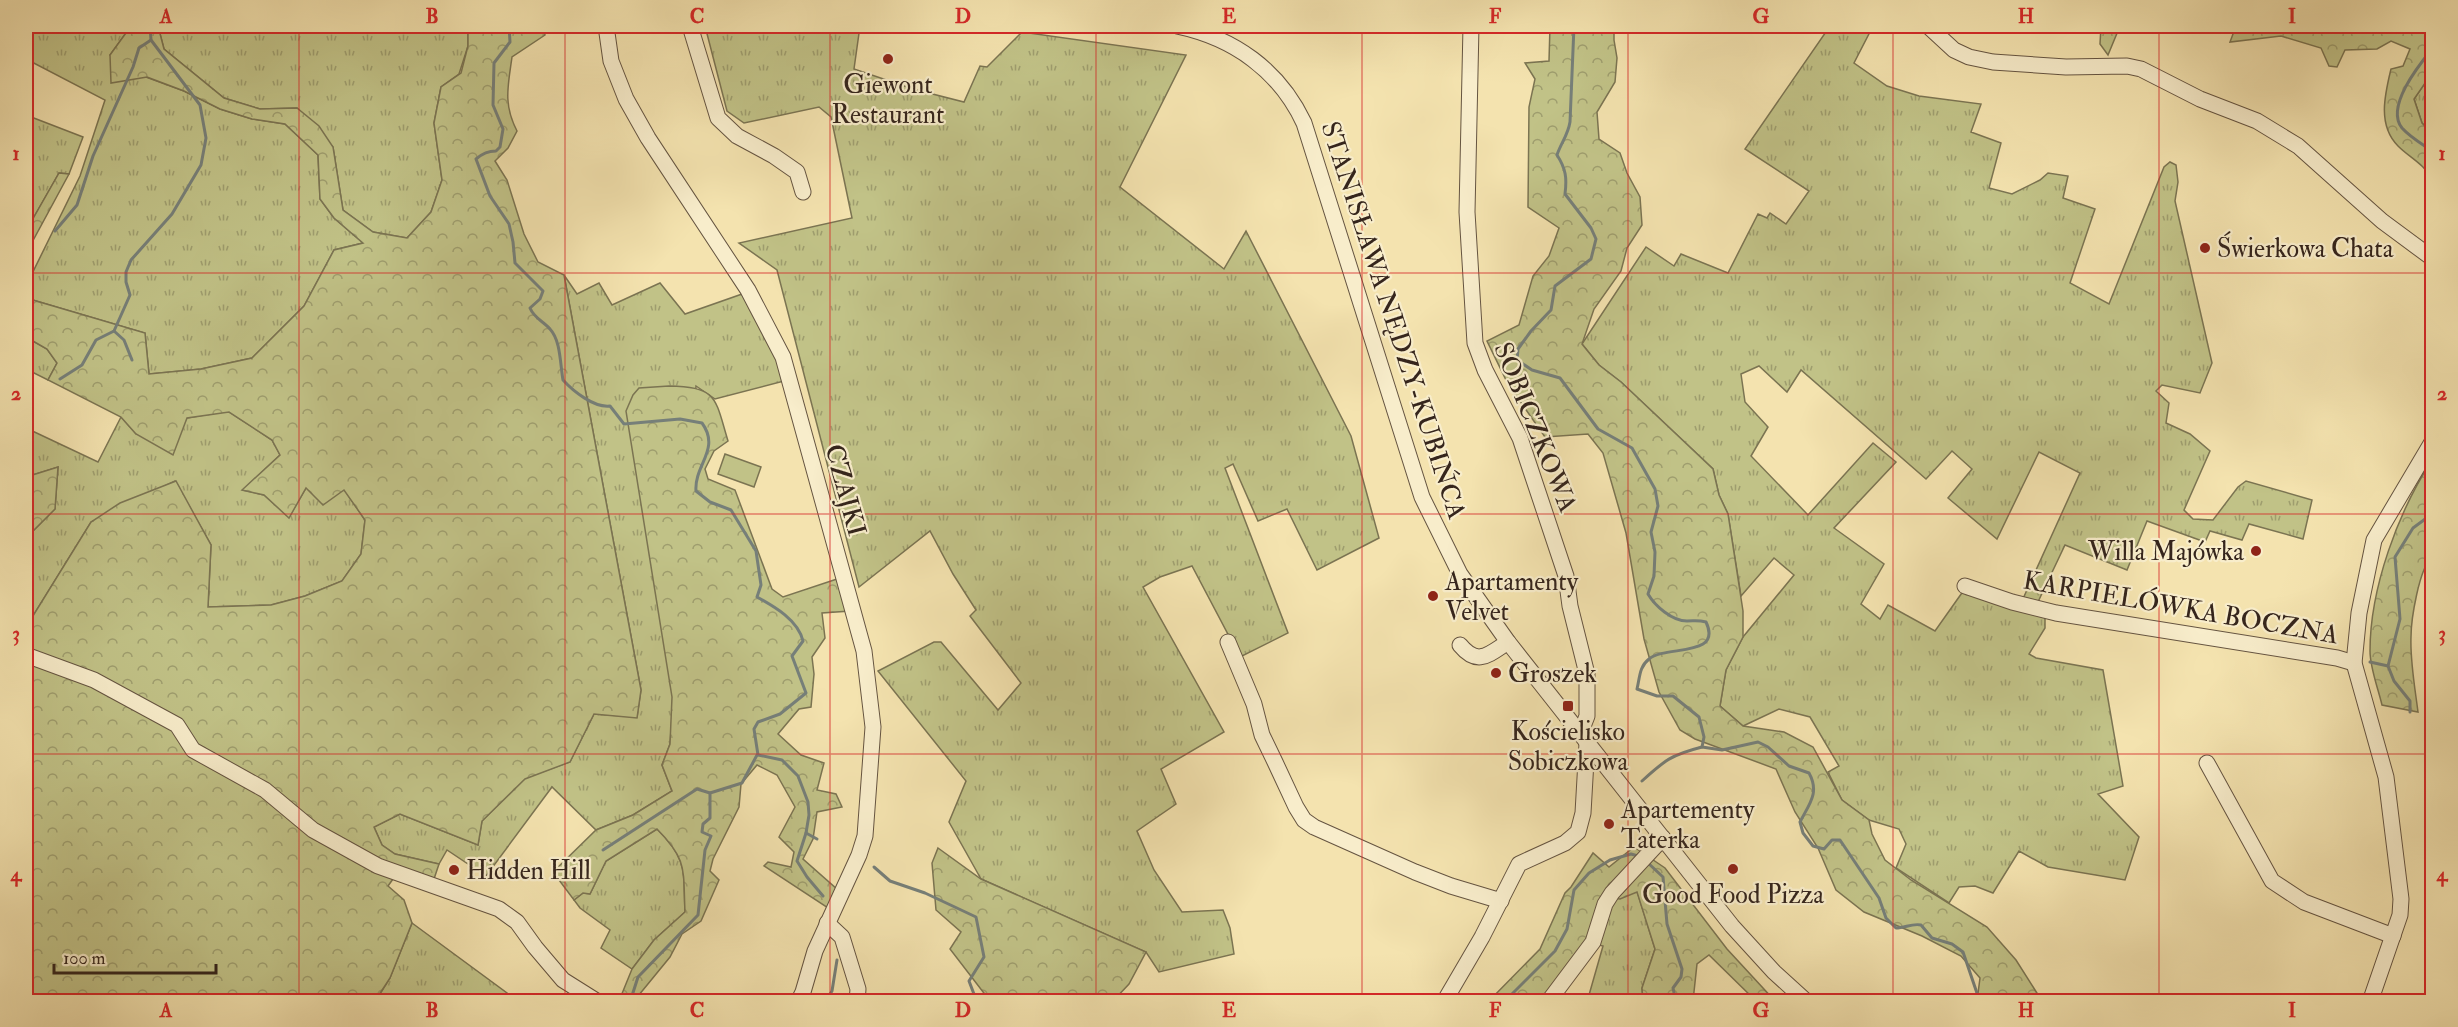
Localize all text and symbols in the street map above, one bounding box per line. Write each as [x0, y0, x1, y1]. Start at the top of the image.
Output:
text: A [159, 4, 173, 29]
text: B [425, 4, 439, 29]
text: C [690, 4, 704, 29]
text: D [955, 4, 971, 29]
text: E [1222, 4, 1237, 29]
text: F [1489, 4, 1502, 29]
text: G [1753, 4, 1770, 29]
text: H [2018, 4, 2034, 29]
text: I [2288, 4, 2296, 29]
marker: Giewont Restaurant [881, 52, 895, 66]
place label: Giewont Restaurant [832, 69, 944, 131]
street label: STANISŁAWA NĘDZY-KUBIŃCA [1314, 117, 1475, 524]
text: 1 [12, 141, 20, 166]
text: 1 [2438, 141, 2446, 166]
place label: Świerkowa Chata [2217, 231, 2394, 265]
marker: Świerkowa Chata [2198, 241, 2212, 255]
street label: SOBICZKOWA [1486, 338, 1584, 518]
text: 2 [11, 381, 21, 406]
text: 2 [2437, 381, 2447, 406]
street label: CZAJKI [817, 441, 873, 540]
place label: Willa Majówka [2087, 536, 2244, 568]
marker: Willa Majówka [2249, 544, 2263, 558]
street label: KARPIELÓWKA BOCZNA [2021, 563, 2342, 652]
place label: Apartamenty Velvet [1444, 566, 1579, 628]
marker: Apartamenty Velvet [1426, 589, 1440, 603]
text: 3 [12, 621, 20, 646]
text: 3 [2438, 621, 2446, 646]
place label: Groszek [1508, 658, 1597, 690]
marker: Groszek [1489, 666, 1503, 680]
marker: Kościelisko Sobiczkowa [1561, 699, 1575, 713]
place label: Kościelisko Sobiczkowa [1508, 716, 1629, 778]
place label: Apartementy Taterka [1620, 794, 1755, 856]
marker: Apartementy Taterka [1602, 817, 1616, 831]
place label: Hidden Hill [466, 855, 591, 887]
text: 4 [10, 862, 23, 887]
marker: Good Food Pizza [1726, 862, 1740, 876]
text: 4 [2436, 862, 2449, 887]
marker: Hidden Hill [447, 863, 461, 877]
place label: Good Food Pizza [1642, 879, 1824, 911]
scale bar [54, 937, 216, 975]
text: 100 m [63, 947, 106, 970]
text: A [159, 998, 173, 1023]
text: B [425, 998, 439, 1023]
text: C [690, 998, 704, 1023]
text: D [955, 998, 971, 1023]
text: E [1222, 998, 1237, 1023]
text: F [1489, 998, 1502, 1023]
text: G [1753, 998, 1770, 1023]
text: H [2018, 998, 2034, 1023]
text: I [2288, 998, 2296, 1023]

